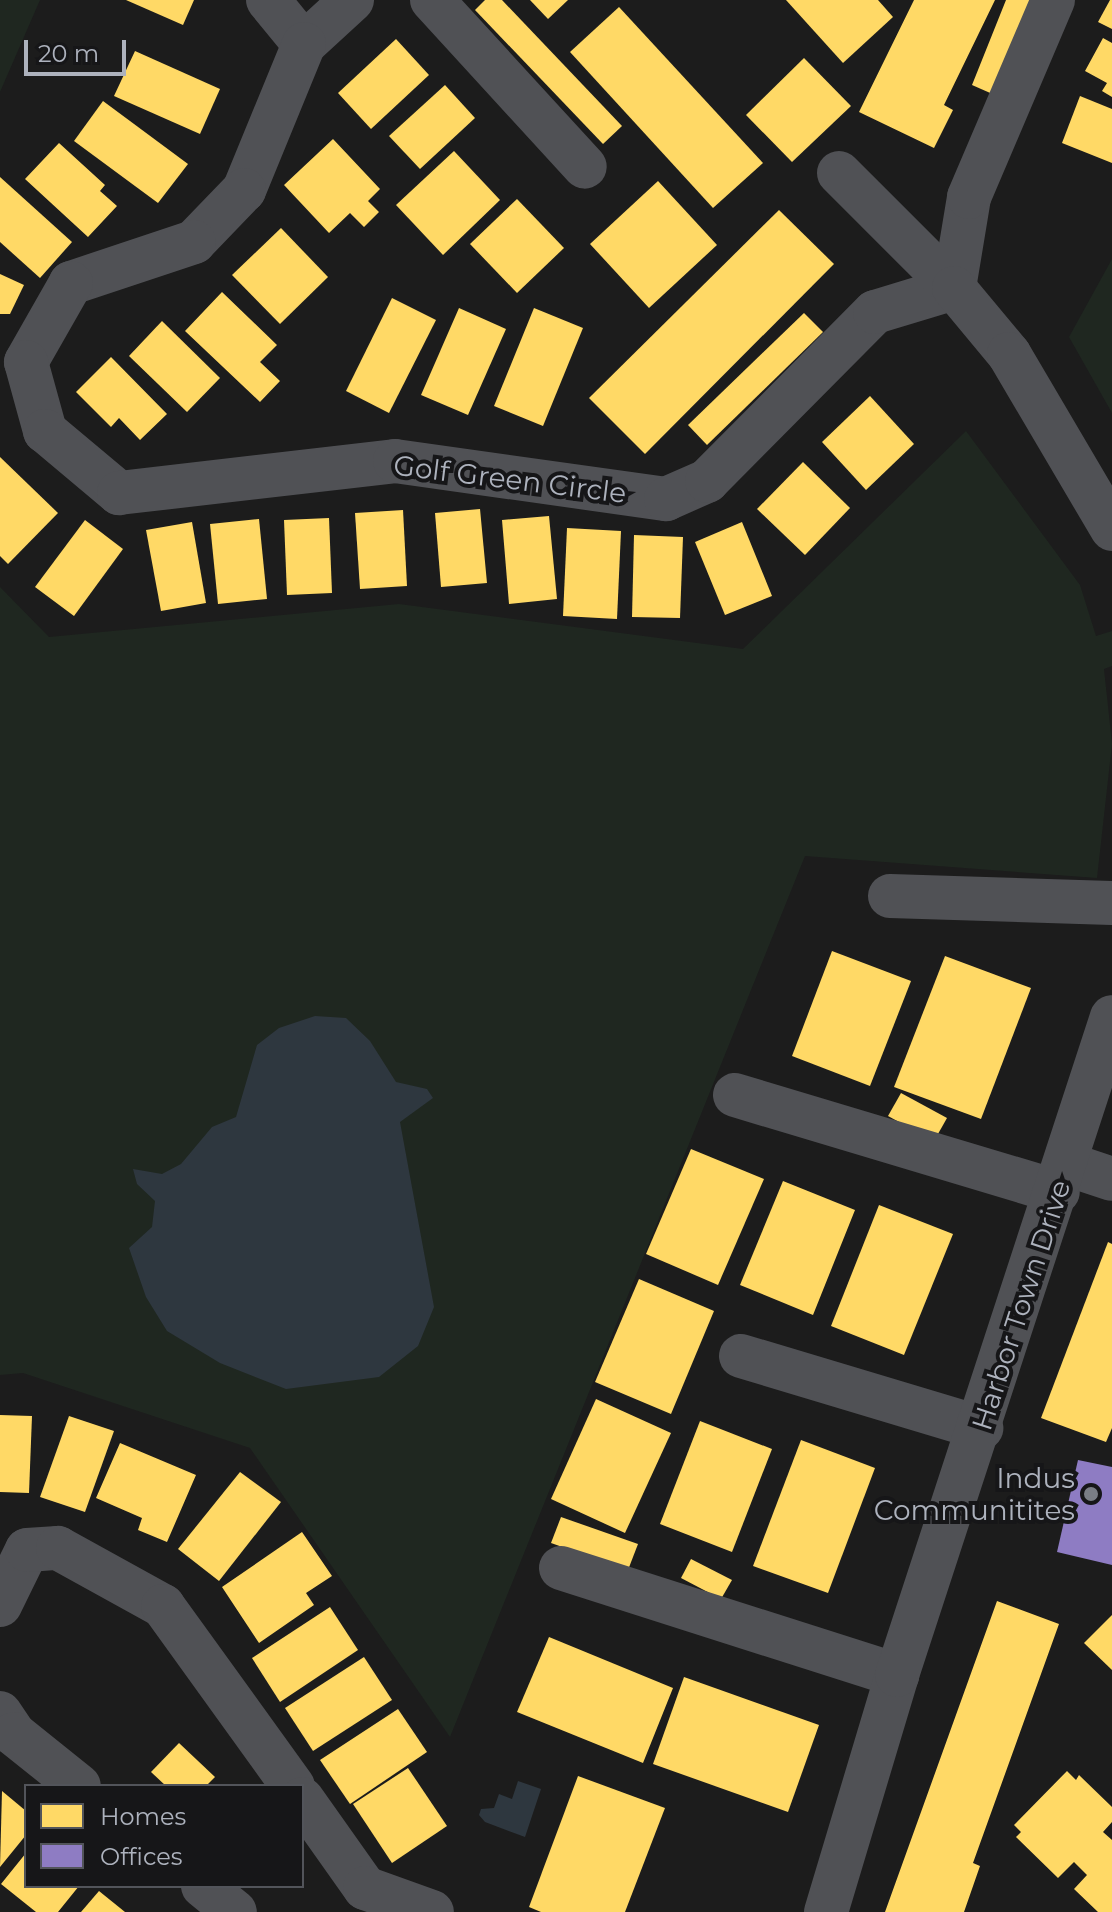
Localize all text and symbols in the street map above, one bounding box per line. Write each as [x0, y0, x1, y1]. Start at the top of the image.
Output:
scale bar [28, 24, 130, 74]
text: 20 m [38, 39, 99, 68]
street label: Golf Green Circle [392, 448, 628, 510]
street label: Harbor Town Drive [965, 1176, 1077, 1434]
place label: Indus Communitites [874, 1461, 1075, 1527]
marker: Indus Communitites [1082, 1485, 1100, 1503]
legend [24, 1784, 304, 1888]
text: Homes [100, 1802, 186, 1831]
text: Offices [100, 1842, 182, 1871]

